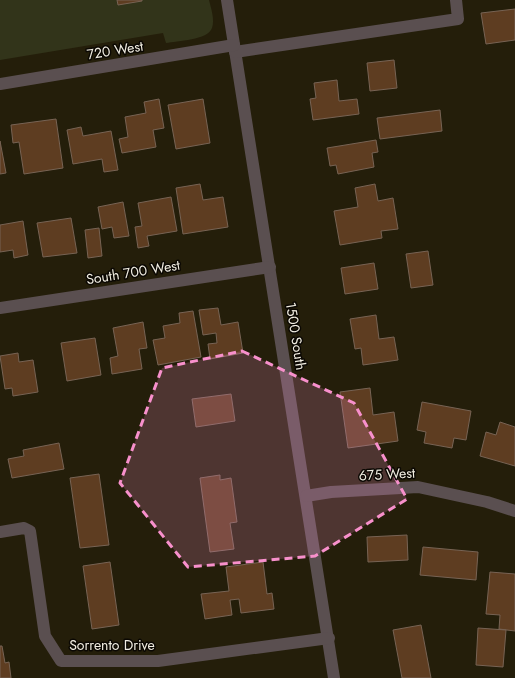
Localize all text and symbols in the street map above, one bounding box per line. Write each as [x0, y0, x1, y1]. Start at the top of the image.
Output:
street label: 720 West [85, 36, 145, 64]
street label: South 700 West [85, 255, 182, 289]
street label: 1500 South [281, 301, 311, 371]
street label: 675 West [358, 463, 416, 485]
street label: Sorrento Drive [69, 635, 155, 655]

